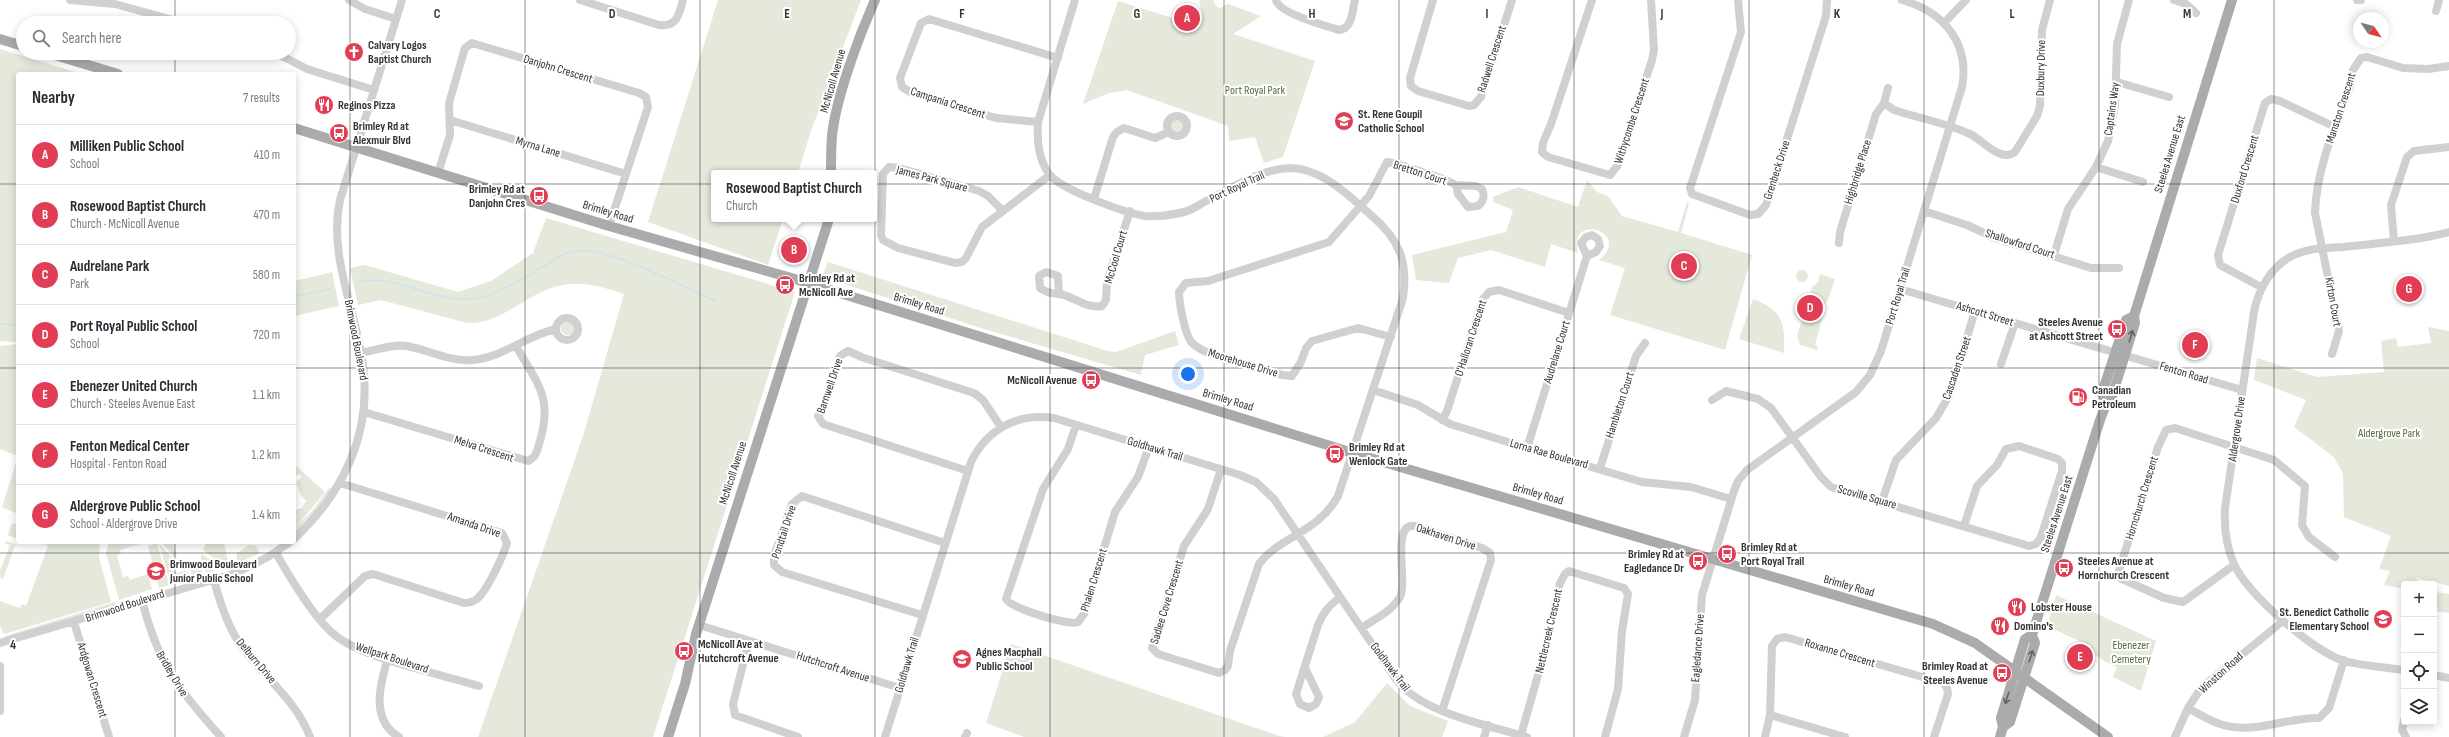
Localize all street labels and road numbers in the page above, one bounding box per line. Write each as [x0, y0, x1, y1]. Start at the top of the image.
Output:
street label: Radwell Crescent [1474, 23, 1510, 94]
street label: Duxbury Drive [2033, 39, 2049, 96]
street label: McNicoll Avenue [817, 47, 849, 115]
street label: Danjohn Crescent [522, 51, 595, 87]
street label: Manston Crescent [2323, 70, 2360, 145]
street label: Withycombe Crescent [1611, 76, 1653, 166]
street label: Captains Way [2101, 81, 2123, 137]
street label: Campania Crescent [909, 84, 988, 122]
street label: Steeles Avenue East [2151, 113, 2189, 195]
street label: Myrna Lane [514, 133, 562, 161]
street label: Duxford Crescent [2228, 133, 2263, 205]
street label: Grenbeck Drive [1760, 138, 1794, 201]
street label: Highbridge Place [1841, 138, 1875, 206]
street label: Bretton Court [1391, 157, 1449, 189]
street label: James Park Square [894, 162, 969, 196]
street label: Port Royal Trail [1207, 168, 1267, 206]
street label: Brimley Road [581, 197, 635, 227]
street label: Shallowford Court [1983, 226, 2057, 262]
street label: McCool Court [1101, 228, 1131, 285]
street label: Port Royal Trail [1882, 266, 1914, 326]
street label: Kirton Court [2321, 276, 2345, 328]
street label: Brimley Road [892, 289, 946, 319]
street label: Brimwood Boulevard [341, 298, 371, 382]
street label: O'Halloran Crescent [1452, 298, 1491, 378]
street label: Ashcott Street [1954, 298, 2016, 330]
street label: Audrelane Court [1540, 318, 1574, 386]
street label: Cascaden Street [1939, 334, 1975, 402]
street label: Moorehouse Drive [1206, 345, 1280, 381]
street label: Barnwell Drive [814, 356, 846, 416]
street label: Fenton Road [2158, 359, 2210, 387]
street label: Hambleton Court [1602, 370, 1638, 440]
street label: Brimley Road [1201, 385, 1255, 415]
street label: Aldergrove Drive [2225, 395, 2249, 464]
street label: Melva Crescent [452, 432, 516, 466]
street label: Goldhawk Trail [1125, 433, 1185, 465]
street label: Lorna Rae Boulevard [1508, 436, 1590, 472]
street label: McNicoll Avenue [716, 439, 750, 507]
street label: Hornchurch Crescent [2122, 454, 2162, 541]
street label: Steeles Avenue East [2037, 473, 2077, 554]
street label: Brimley Road [1511, 480, 1565, 508]
street label: Scoville Square [1836, 481, 1898, 513]
street label: Pondtail Drive [768, 503, 800, 561]
street label: Amanda Drive [444, 509, 503, 541]
street label: Oakhaven Drive [1414, 520, 1478, 554]
street label: Phalen Crescent [1077, 546, 1111, 614]
street label: Sadlee Cove Crescent [1147, 558, 1187, 646]
street label: Brimley Road [1822, 572, 1876, 600]
street label: Brimwood Boulevard [84, 586, 166, 626]
street label: Nettlecreek Crescent [1532, 587, 1566, 675]
street label: Eagledance Drive [1688, 613, 1708, 683]
street label: Delburn Drive [233, 635, 279, 687]
street label: Goldhawk Trail [891, 635, 923, 695]
street label: Roxanne Crescent [1803, 635, 1877, 671]
street label: Ardgowan Crescent [73, 639, 111, 720]
street label: Wellpark Boulevard [354, 639, 430, 677]
street label: Goldhawk Trail [1367, 640, 1413, 694]
street label: Hutchcroft Avenue [795, 648, 872, 686]
street label: Bridley Drive [153, 649, 192, 700]
street label: Winston Road [2196, 649, 2246, 697]

